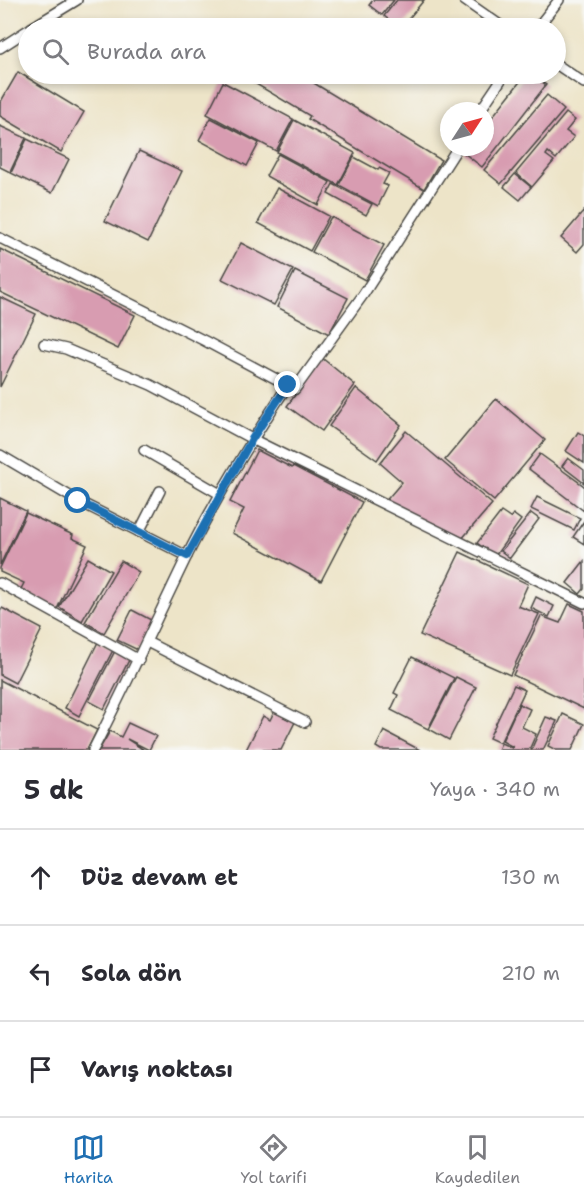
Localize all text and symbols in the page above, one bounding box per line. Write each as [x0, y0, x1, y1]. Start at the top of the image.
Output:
search box [18, 18, 566, 84]
icon: search [39, 35, 72, 68]
text: Burada ara [87, 37, 206, 66]
north arrow [440, 102, 494, 156]
route end [274, 371, 300, 397]
route start [64, 487, 90, 513]
text: 5 dk [24, 772, 84, 807]
text: Yaya · 340 m [430, 776, 560, 802]
icon: ahead [24, 861, 57, 894]
text: Düz devam et [81, 863, 238, 892]
text: 130 m [501, 864, 560, 890]
icon: left [24, 957, 57, 990]
text: Sola dön [81, 959, 182, 988]
text: 210 m [501, 960, 560, 986]
icon: arrive [24, 1053, 57, 1086]
text: Varış noktası [81, 1055, 233, 1084]
tab: Harita [64, 1131, 113, 1188]
tab: Yol tarifi [241, 1131, 307, 1188]
tab: Kaydedilen [435, 1131, 520, 1188]

